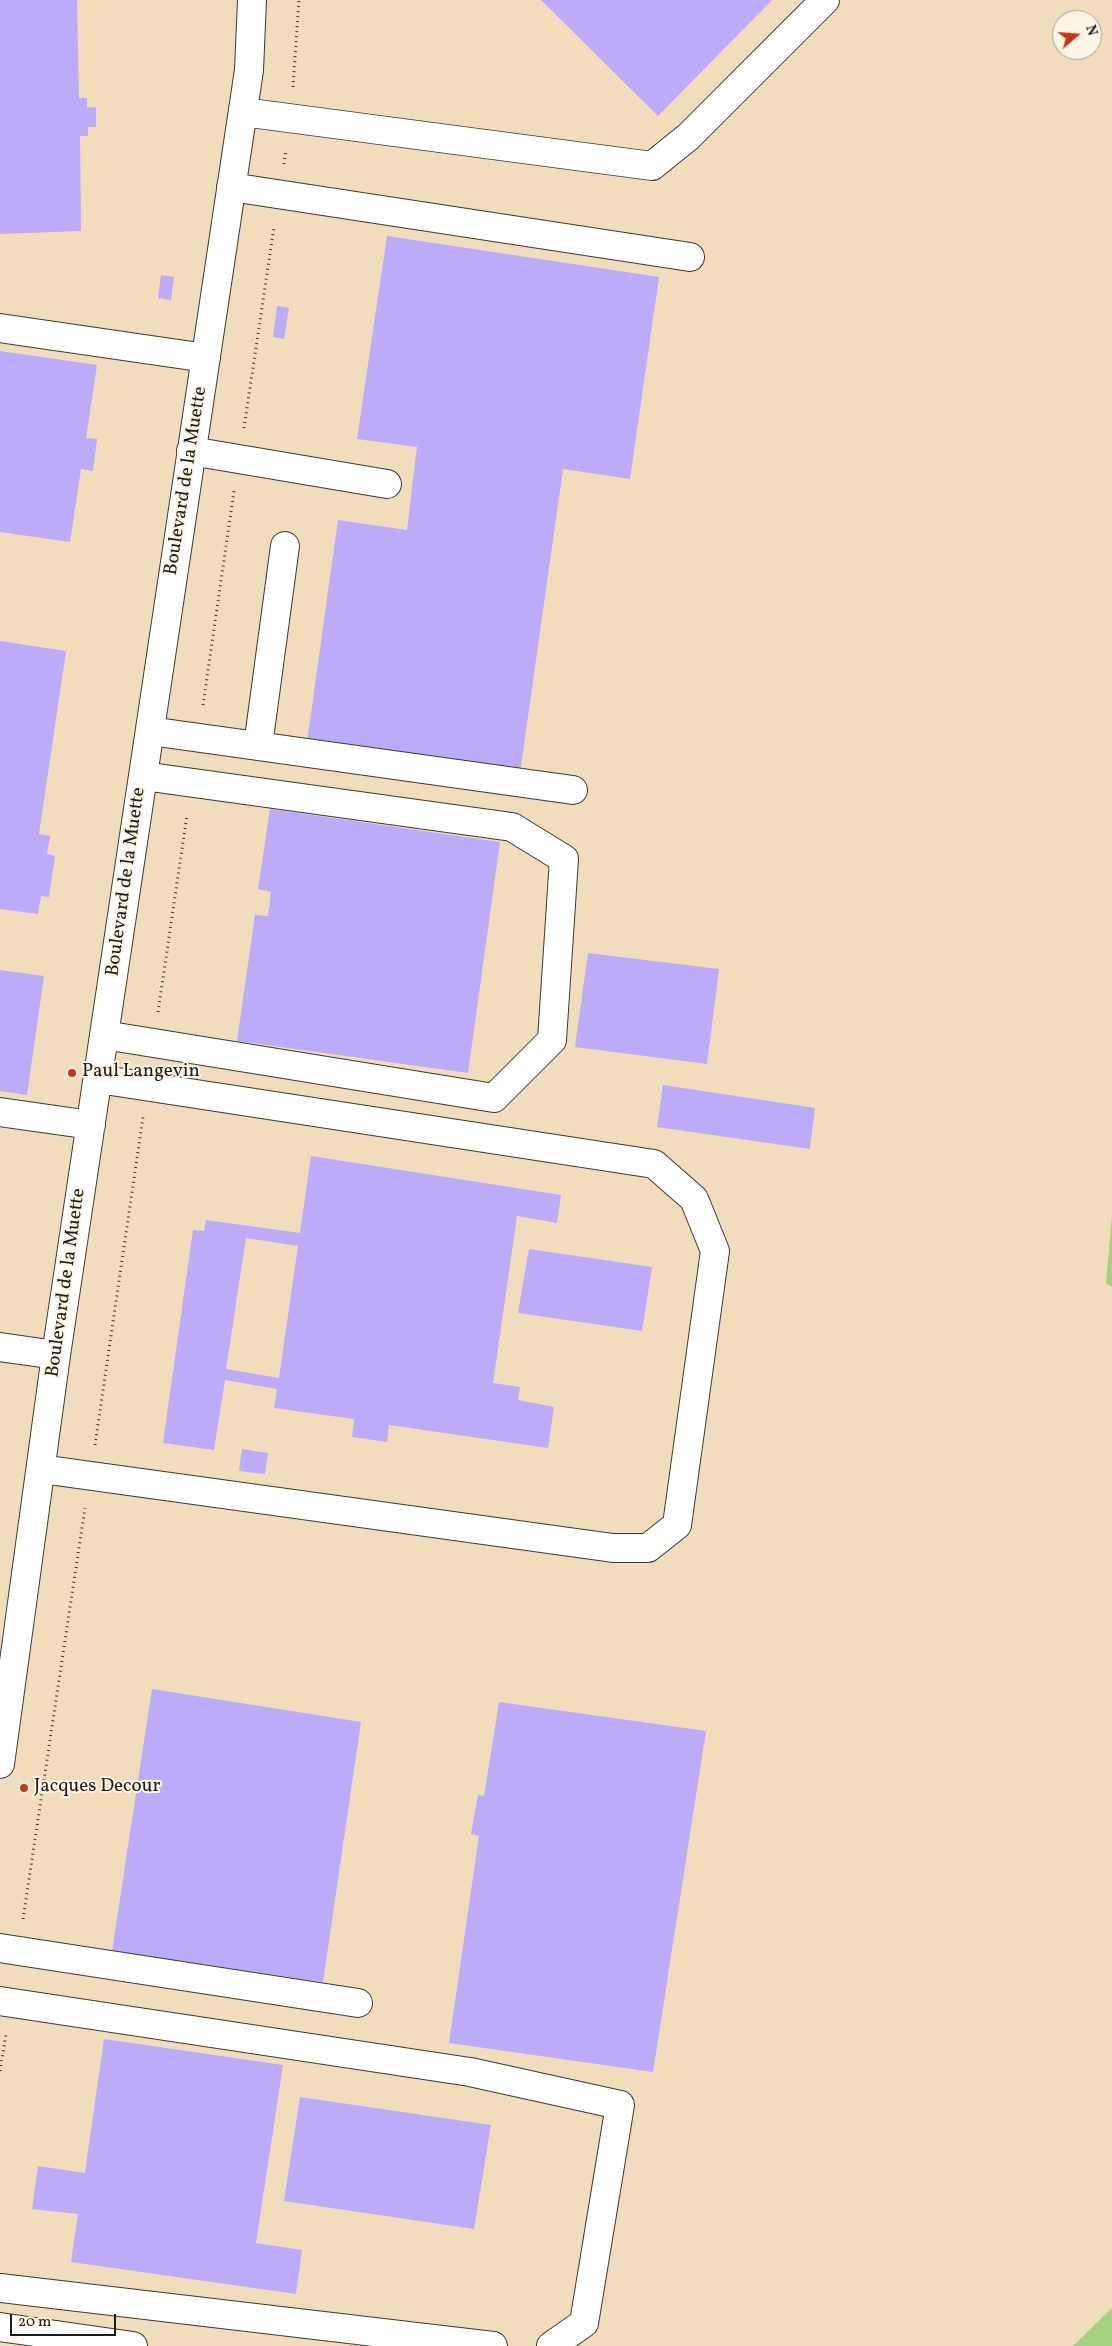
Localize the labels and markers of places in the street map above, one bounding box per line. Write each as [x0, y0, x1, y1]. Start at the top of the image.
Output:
place label: Paul Langevin [82, 1062, 200, 1084]
marker: Paul Langevin [66, 1067, 78, 1079]
place label: Jacques Decour [34, 1777, 160, 1799]
marker: Jacques Decour [18, 1782, 30, 1794]

